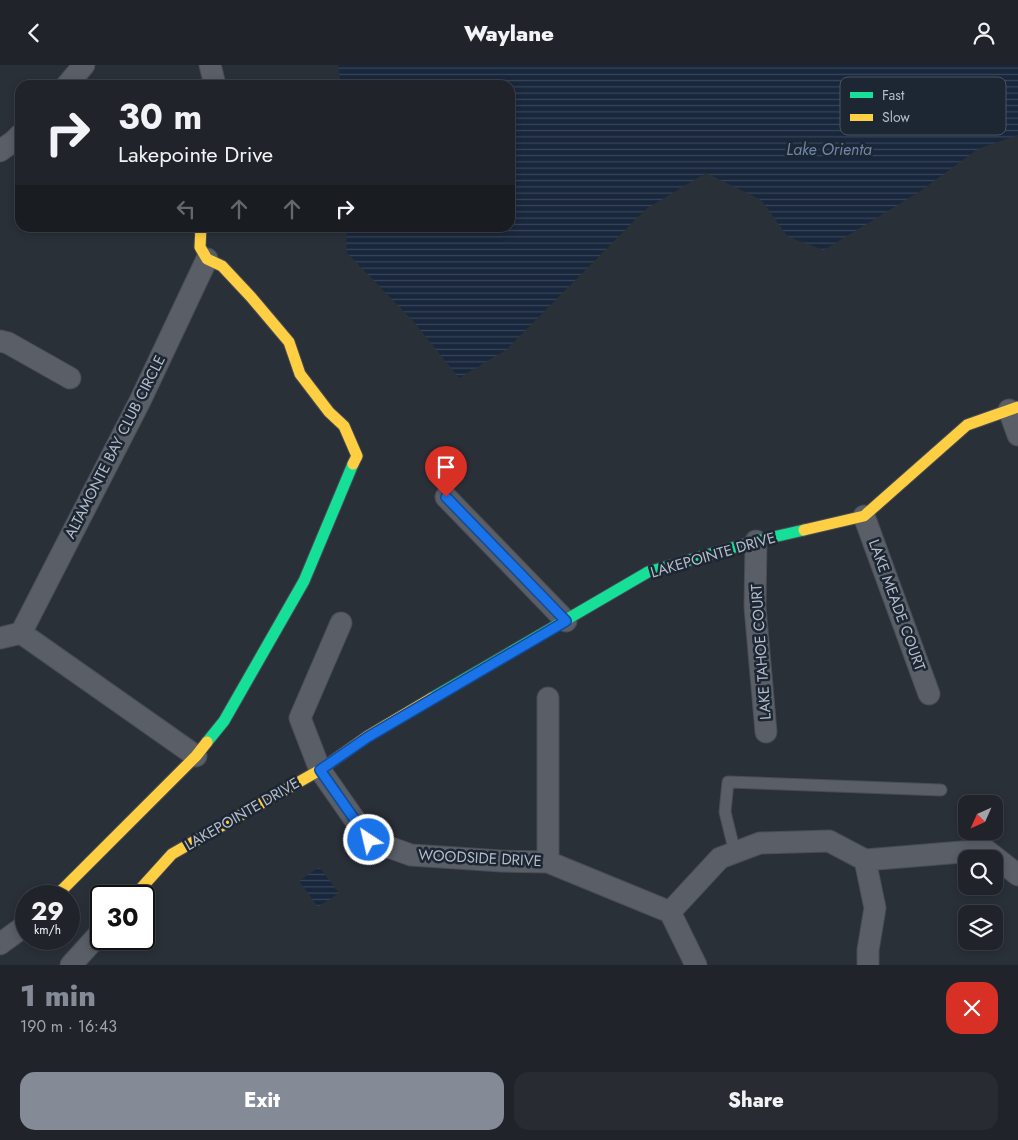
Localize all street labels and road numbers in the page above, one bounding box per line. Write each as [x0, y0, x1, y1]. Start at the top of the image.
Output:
street label: ALTAMONTE BAY CLUB CIRCLE [59, 351, 171, 543]
street label: LAKEPOINTE DRIVE [648, 527, 778, 583]
street label: LAKE MEADE COURT [863, 536, 931, 674]
street label: LAKE TAHOE COURT [745, 583, 777, 721]
street label: LAKEPOINTE DRIVE [180, 772, 304, 856]
street label: WOODSIDE DRIVE [418, 844, 542, 872]

